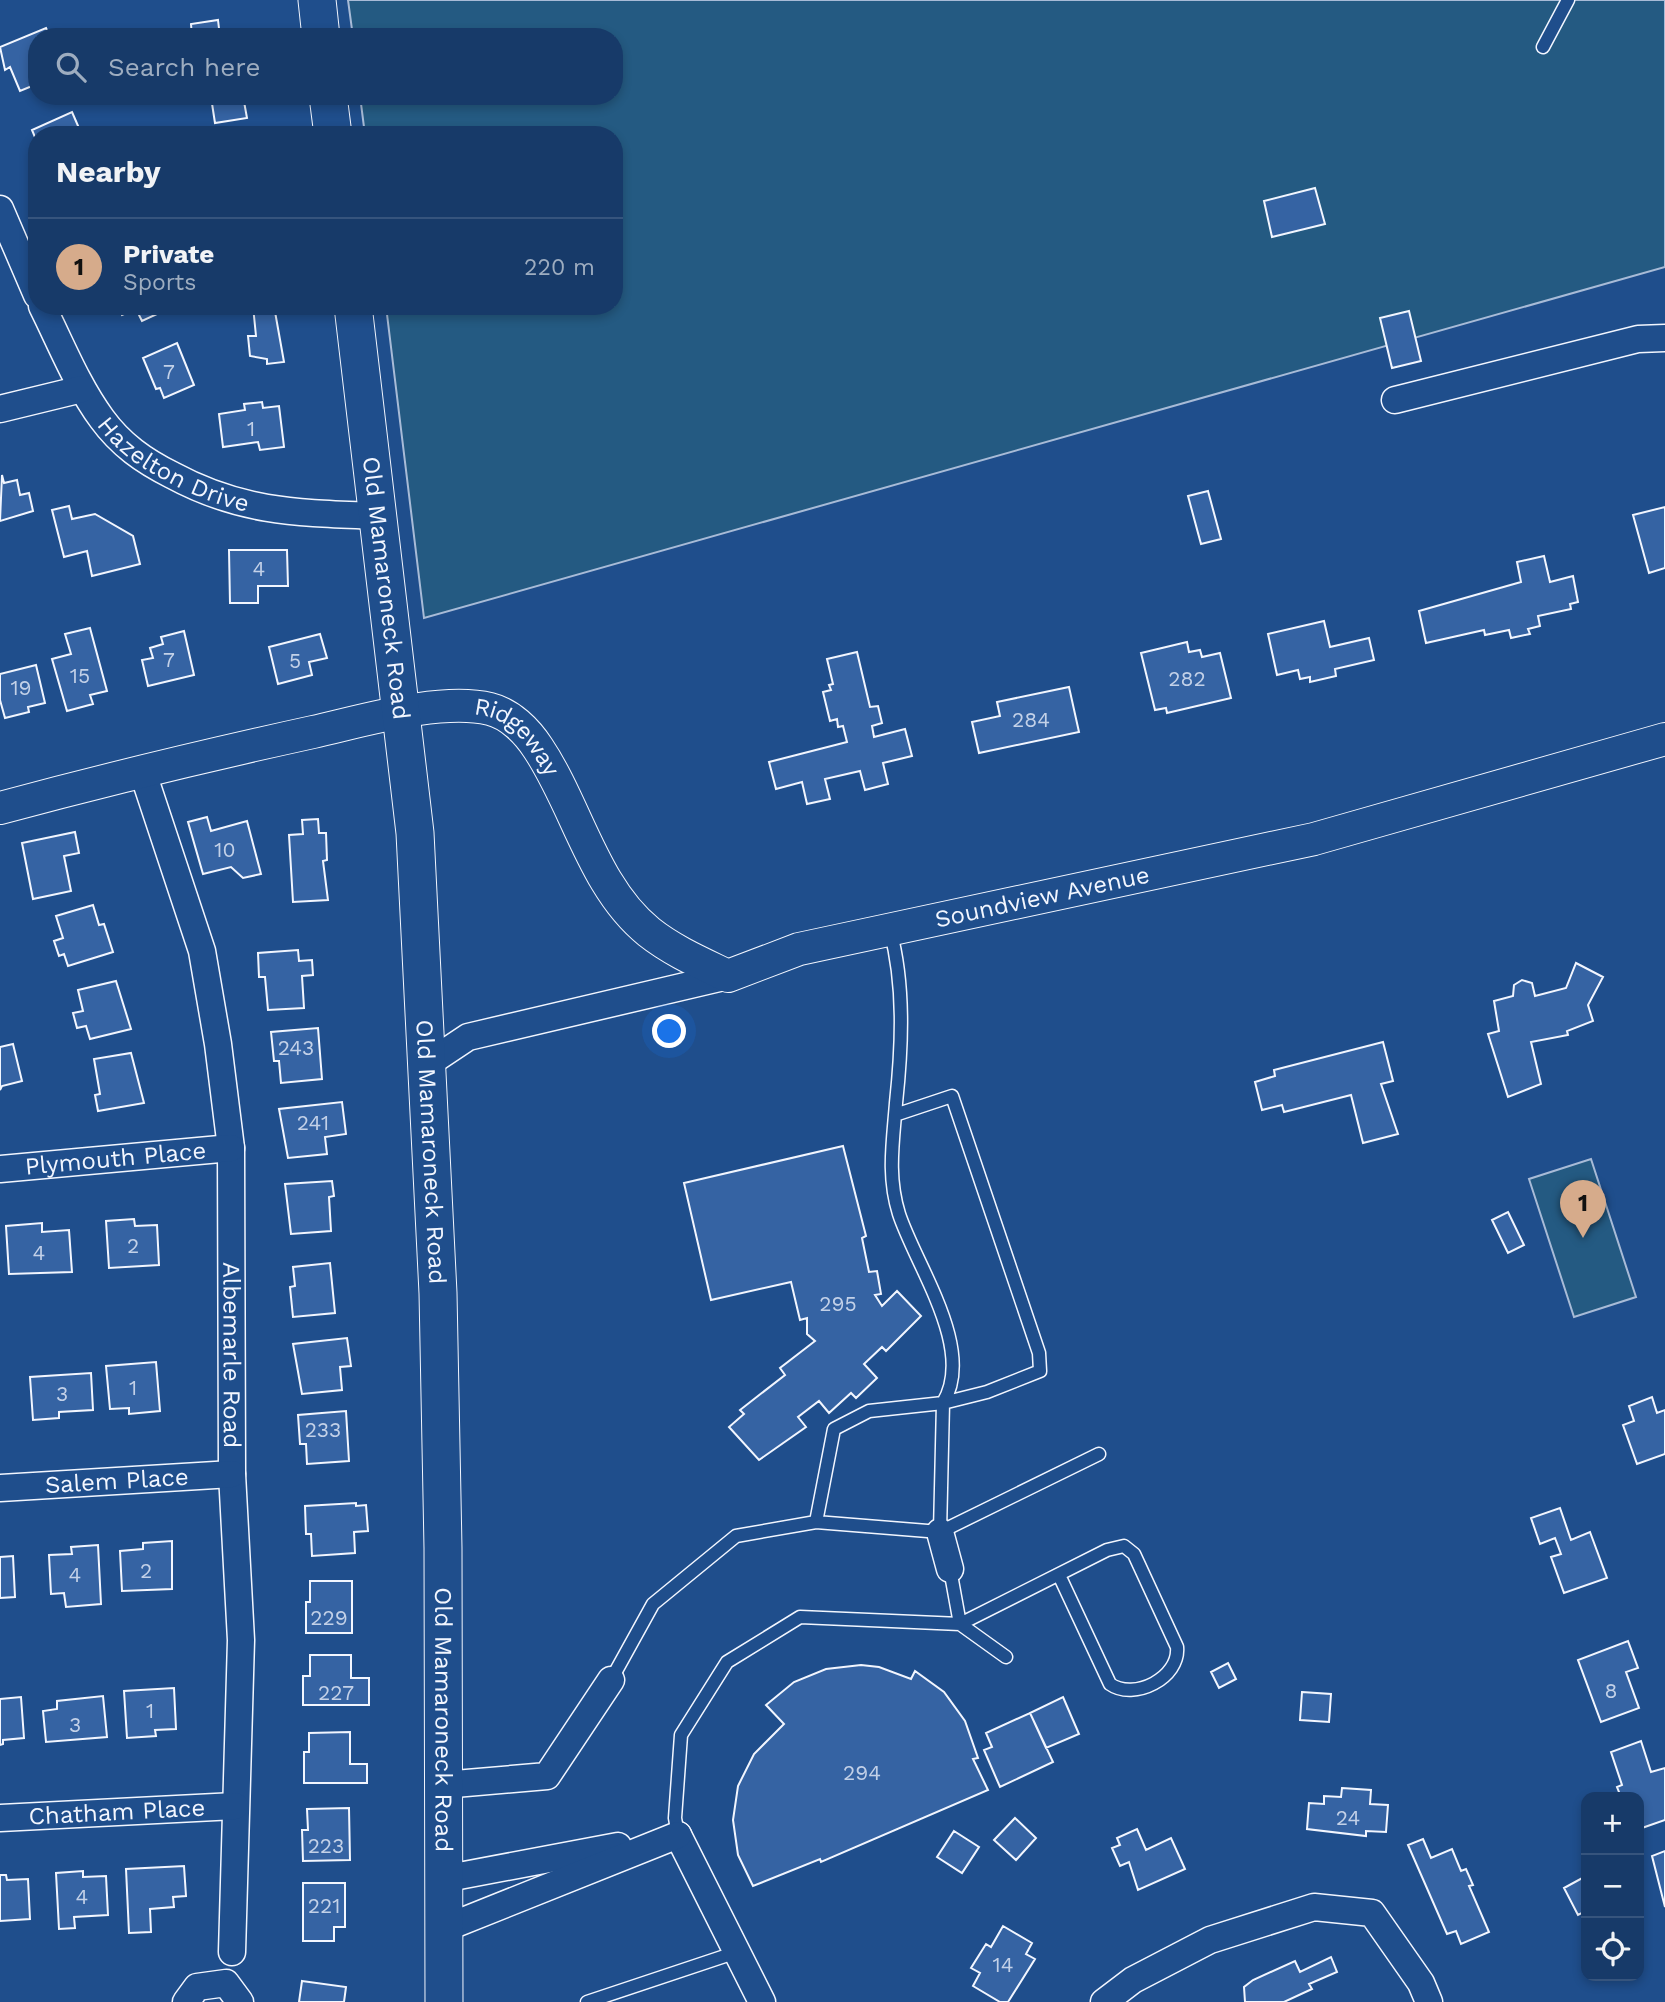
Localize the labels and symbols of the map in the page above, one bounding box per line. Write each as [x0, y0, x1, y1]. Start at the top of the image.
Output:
house number: 7 [163, 359, 175, 384]
street label: Hazelton Drive [92, 411, 252, 518]
house number: 1 [247, 416, 255, 441]
street label: Old Mamaroneck Road [357, 455, 416, 721]
house number: 4 [253, 556, 265, 581]
house number: 7 [163, 647, 175, 672]
house number: 5 [289, 648, 301, 673]
house number: 15 [70, 663, 90, 688]
house number: 282 [1168, 666, 1206, 691]
house number: 19 [10, 675, 32, 700]
street label: Ridgeway [473, 692, 566, 781]
house number: 284 [1012, 707, 1050, 732]
house number: 10 [214, 837, 236, 862]
street label: Soundview Avenue [932, 861, 1152, 934]
your location [652, 1014, 686, 1048]
street label: Old Mamaroneck Road [410, 1019, 452, 1285]
house number: 243 [278, 1035, 314, 1060]
house number: 241 [297, 1110, 329, 1135]
street label: Plymouth Place [24, 1136, 207, 1181]
pin: 1 [1560, 1180, 1606, 1238]
house number: 2 [127, 1233, 139, 1258]
house number: 4 [33, 1240, 45, 1265]
street label: Albemarle Road [217, 1262, 246, 1448]
house number: 295 [819, 1291, 857, 1316]
house number: 1 [129, 1375, 137, 1400]
house number: 3 [56, 1381, 68, 1406]
house number: 233 [305, 1417, 341, 1442]
street label: Salem Place [44, 1463, 189, 1499]
house number: 2 [140, 1558, 152, 1583]
house number: 4 [69, 1562, 81, 1587]
street label: Old Mamaroneck Road [429, 1587, 458, 1852]
house number: 229 [310, 1605, 348, 1630]
house number: 8 [1605, 1678, 1617, 1703]
house number: 227 [318, 1680, 354, 1705]
house number: 1 [146, 1698, 154, 1723]
house number: 3 [69, 1712, 81, 1737]
house number: 294 [843, 1760, 881, 1785]
street label: Chatham Place [28, 1794, 206, 1831]
house number: 24 [1336, 1805, 1360, 1830]
house number: 223 [308, 1833, 344, 1858]
house number: 4 [76, 1884, 88, 1909]
house number: 221 [308, 1893, 340, 1918]
house number: 14 [992, 1952, 1014, 1977]

